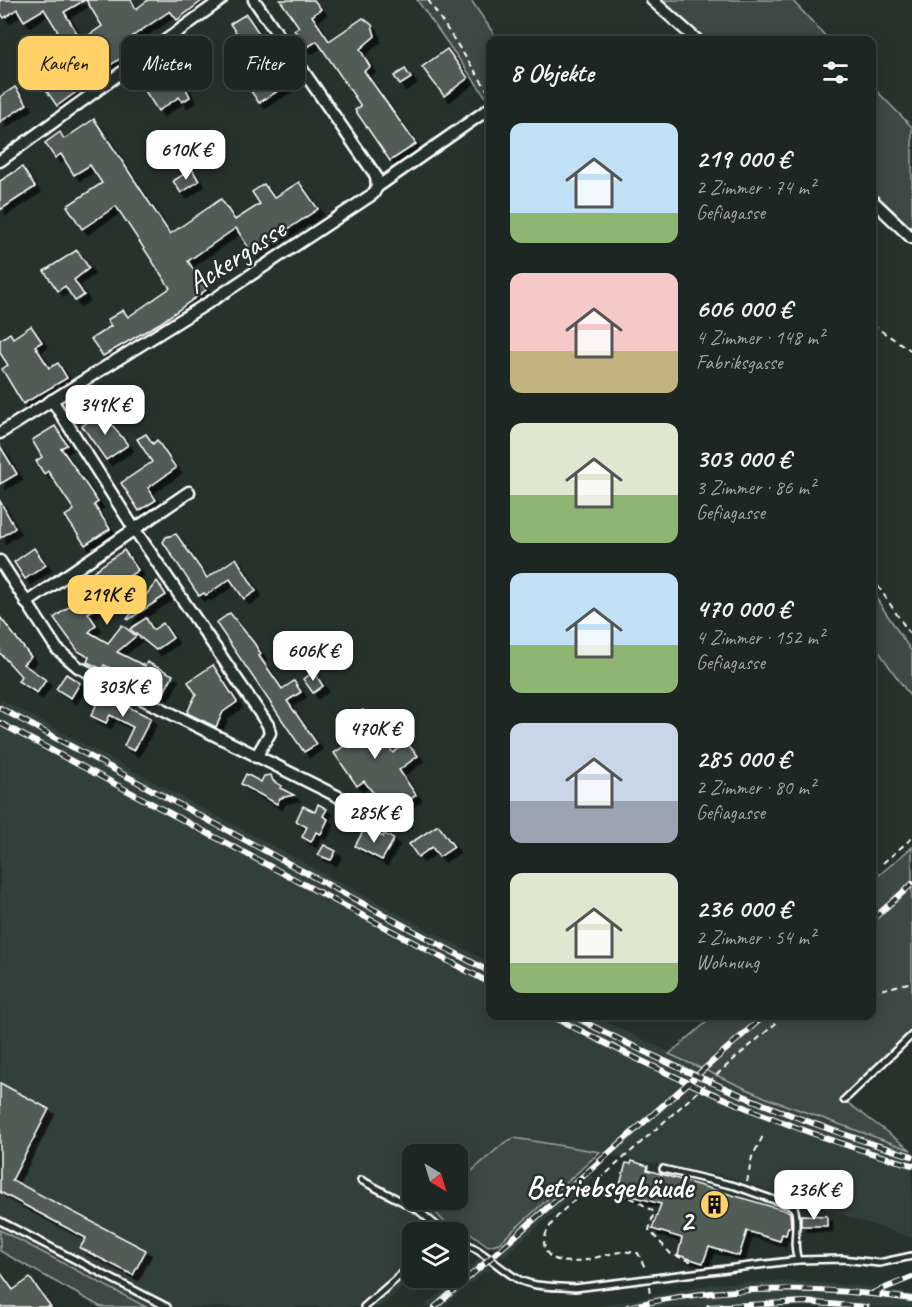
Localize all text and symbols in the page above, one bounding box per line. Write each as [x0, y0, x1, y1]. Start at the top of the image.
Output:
chip: Kaufen [18, 36, 109, 90]
chip: Mieten [121, 36, 212, 90]
chip: Filter [224, 36, 305, 90]
text: 8 Objekte [510, 56, 594, 89]
icon: filters [819, 56, 852, 89]
pin: 610K € [137, 130, 235, 181]
text: 610K € [160, 137, 212, 162]
text: 219 000 € [696, 142, 790, 175]
icon: home [558, 147, 630, 219]
text: 2 Zimmer · 74 m² [696, 175, 815, 200]
text: Gefiagasse [696, 200, 765, 225]
street label: Ackergasse [179, 209, 294, 302]
text: 606 000 € [696, 292, 792, 325]
icon: home [558, 297, 630, 369]
text: 4 Zimmer · 148 m² [696, 325, 824, 350]
text: Fabriksgasse [696, 350, 782, 375]
pin: 349K € [56, 385, 154, 436]
text: 349K € [80, 392, 130, 417]
text: 303 000 € [696, 442, 790, 475]
icon: home [558, 447, 630, 519]
text: 3 Zimmer · 86 m² [696, 475, 815, 500]
text: Gefiagasse [696, 500, 765, 525]
pin: 219K € [58, 575, 156, 626]
text: 219K € [82, 582, 132, 607]
text: 470 000 € [696, 592, 790, 625]
icon: home [558, 597, 630, 669]
text: 4 Zimmer · 152 m² [696, 625, 824, 650]
pin: 606K € [264, 631, 362, 682]
text: 606K € [287, 638, 339, 663]
text: Gefiagasse [696, 650, 765, 675]
pin: 303K € [74, 667, 172, 718]
text: 303K € [98, 674, 149, 699]
pin: 470K € [326, 709, 424, 760]
text: 470K € [350, 716, 400, 741]
text: 285 000 € [696, 742, 790, 775]
icon: home [558, 747, 630, 819]
text: 2 Zimmer · 80 m² [696, 775, 815, 800]
pin: 285K € [325, 793, 423, 844]
text: 285K € [349, 800, 399, 825]
text: Gefiagasse [696, 800, 765, 825]
text: 236 000 € [696, 892, 791, 925]
icon: home [558, 897, 630, 969]
text: 2 Zimmer · 54 m² [696, 925, 815, 950]
text: Wohnung [696, 950, 759, 975]
north arrow [402, 1144, 468, 1210]
map controls [402, 1144, 468, 1288]
place label: Betriebsgebäude 2 [526, 1168, 696, 1240]
pin: 236K € [765, 1170, 863, 1221]
text: 236K € [788, 1177, 840, 1202]
building icon: Betriebsgebäude 2 [698, 1188, 730, 1220]
button: layers [402, 1222, 468, 1288]

